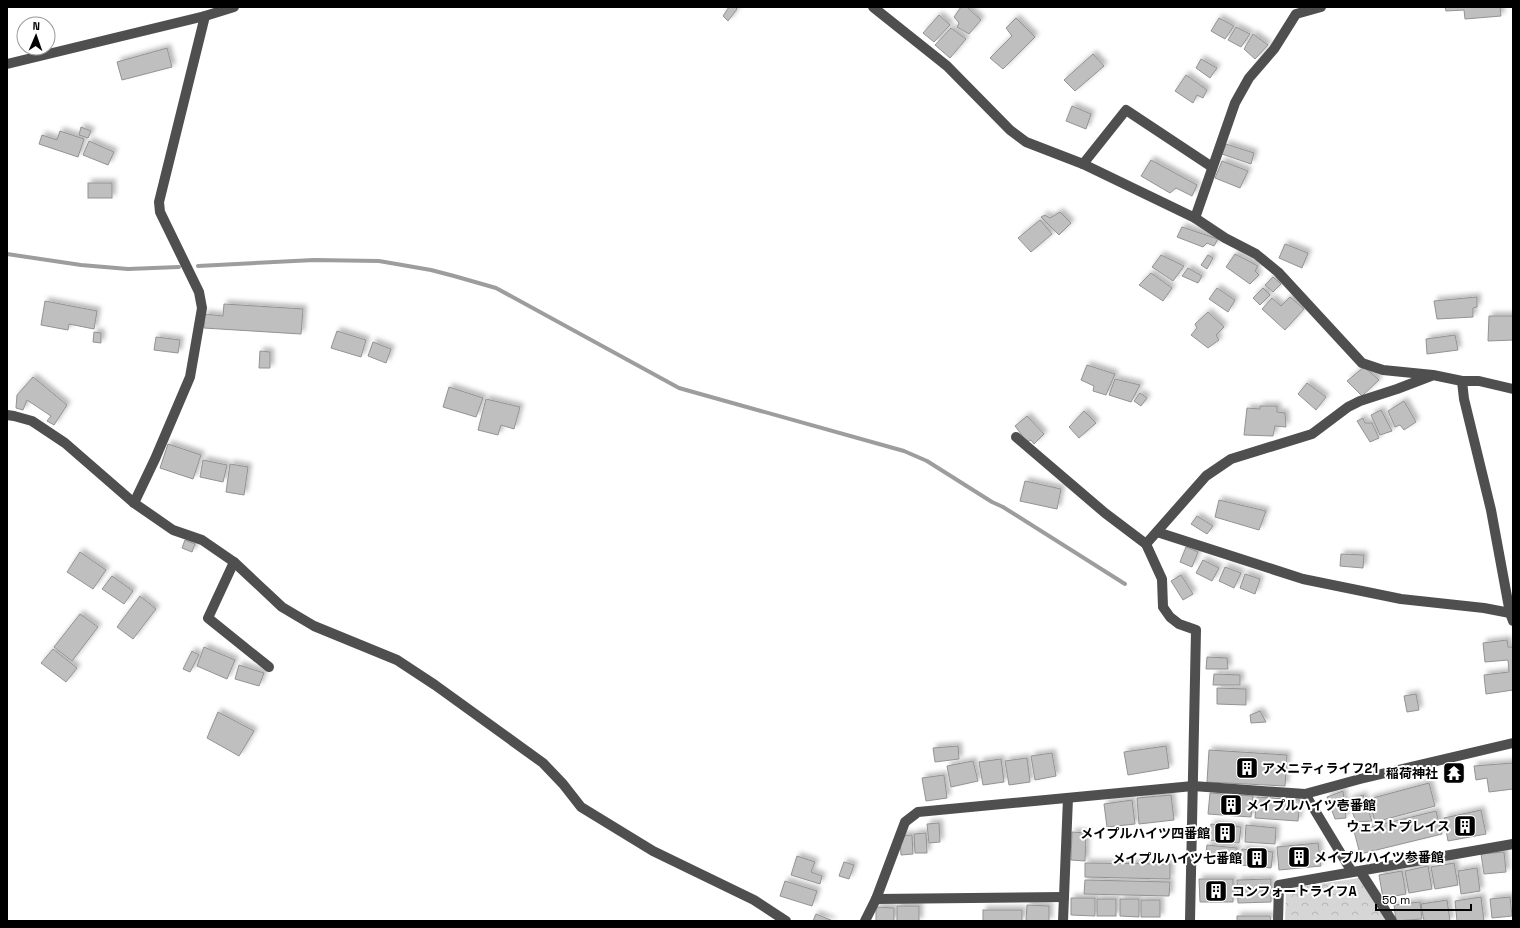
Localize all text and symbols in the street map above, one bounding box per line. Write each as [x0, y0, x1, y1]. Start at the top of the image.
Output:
north arrow [16, 16, 56, 56]
text: N [32, 19, 40, 33]
building icon: アメニティライフ21 [1234, 755, 1260, 781]
place label: アメニティライフ21 [1262, 760, 1378, 777]
temple icon: 稲荷神社 [1441, 760, 1467, 786]
place label: 稲荷神社 [1386, 765, 1438, 782]
building icon: メイプルハイツ壱番館 [1218, 792, 1244, 818]
place label: メイプルハイツ壱番館 [1246, 797, 1376, 814]
building icon: ウェストプレイス [1452, 813, 1478, 839]
place label: ウェストプレイス [1346, 818, 1450, 835]
building icon: メイプルハイツ四番館 [1212, 820, 1238, 846]
place label: メイプルハイツ四番館 [1080, 825, 1210, 842]
building icon: メイプルハイツ参番館 [1286, 844, 1312, 870]
building icon: メイプルハイツ七番館 [1244, 845, 1270, 871]
place label: メイプルハイツ参番館 [1314, 849, 1444, 866]
place label: メイプルハイツ七番館 [1112, 850, 1242, 867]
building icon: コンフォートライフA [1203, 878, 1229, 904]
place label: コンフォートライフA [1232, 883, 1358, 900]
scale bar [1376, 886, 1471, 912]
text: 50 m [1382, 892, 1410, 908]

